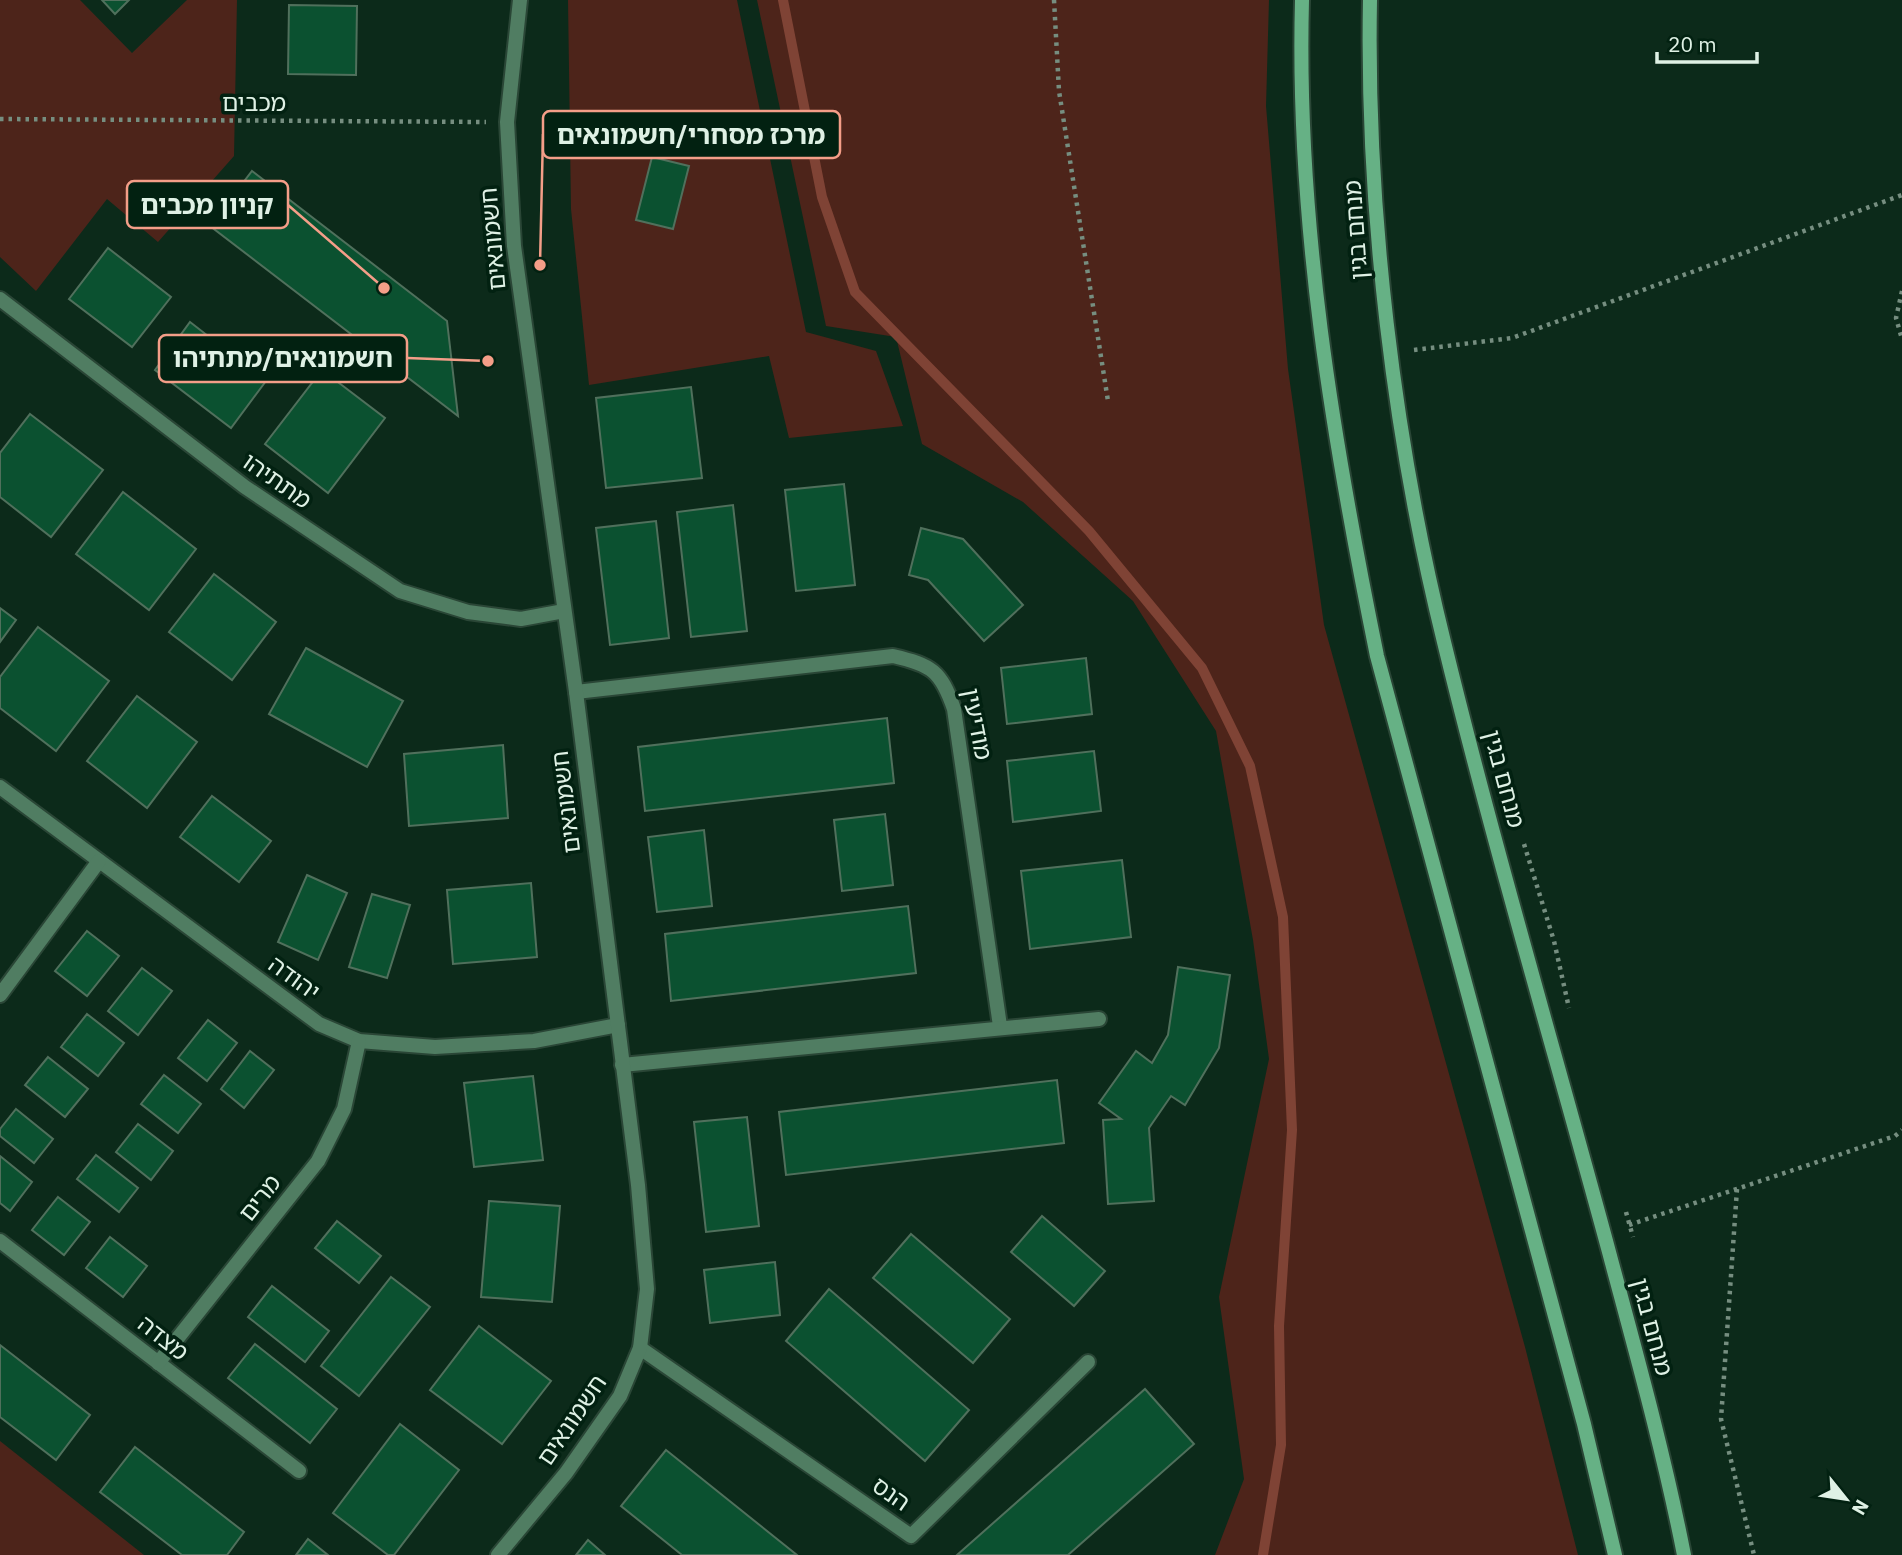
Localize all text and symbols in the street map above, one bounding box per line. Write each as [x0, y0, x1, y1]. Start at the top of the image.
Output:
scale bar [1657, 21, 1757, 65]
text: 20 m [1668, 30, 1717, 58]
street label: מכבים [222, 86, 286, 118]
callout: מרכז מסחרי/חשמונאים [543, 111, 840, 158]
text: מרכז מסחרי/חשמונאים [557, 117, 825, 151]
street label: מנחם בגין [1336, 179, 1374, 281]
callout: קניון מכבים [127, 181, 288, 228]
street label: חשמונאים [472, 186, 512, 292]
text: קניון מכבים [141, 187, 273, 221]
callout: חשמונאים/מתתיהו [159, 335, 407, 382]
text: חשמונאים/מתתיהו [173, 340, 393, 374]
street label: מתתיהו [237, 445, 318, 515]
street label: מודיעין [955, 685, 1001, 762]
street label: מנחם בגין [1477, 726, 1533, 831]
street label: חשמונאים [543, 749, 587, 855]
street label: יהודה [262, 948, 327, 1007]
street label: מרים [231, 1167, 288, 1227]
street label: מנחם בגין [1625, 1274, 1681, 1379]
street label: מצדה [132, 1307, 196, 1367]
street label: חשמונאים [529, 1368, 613, 1471]
north arrow [1811, 1464, 1881, 1534]
street label: הנס [866, 1469, 917, 1518]
text: N [1847, 1496, 1875, 1519]

